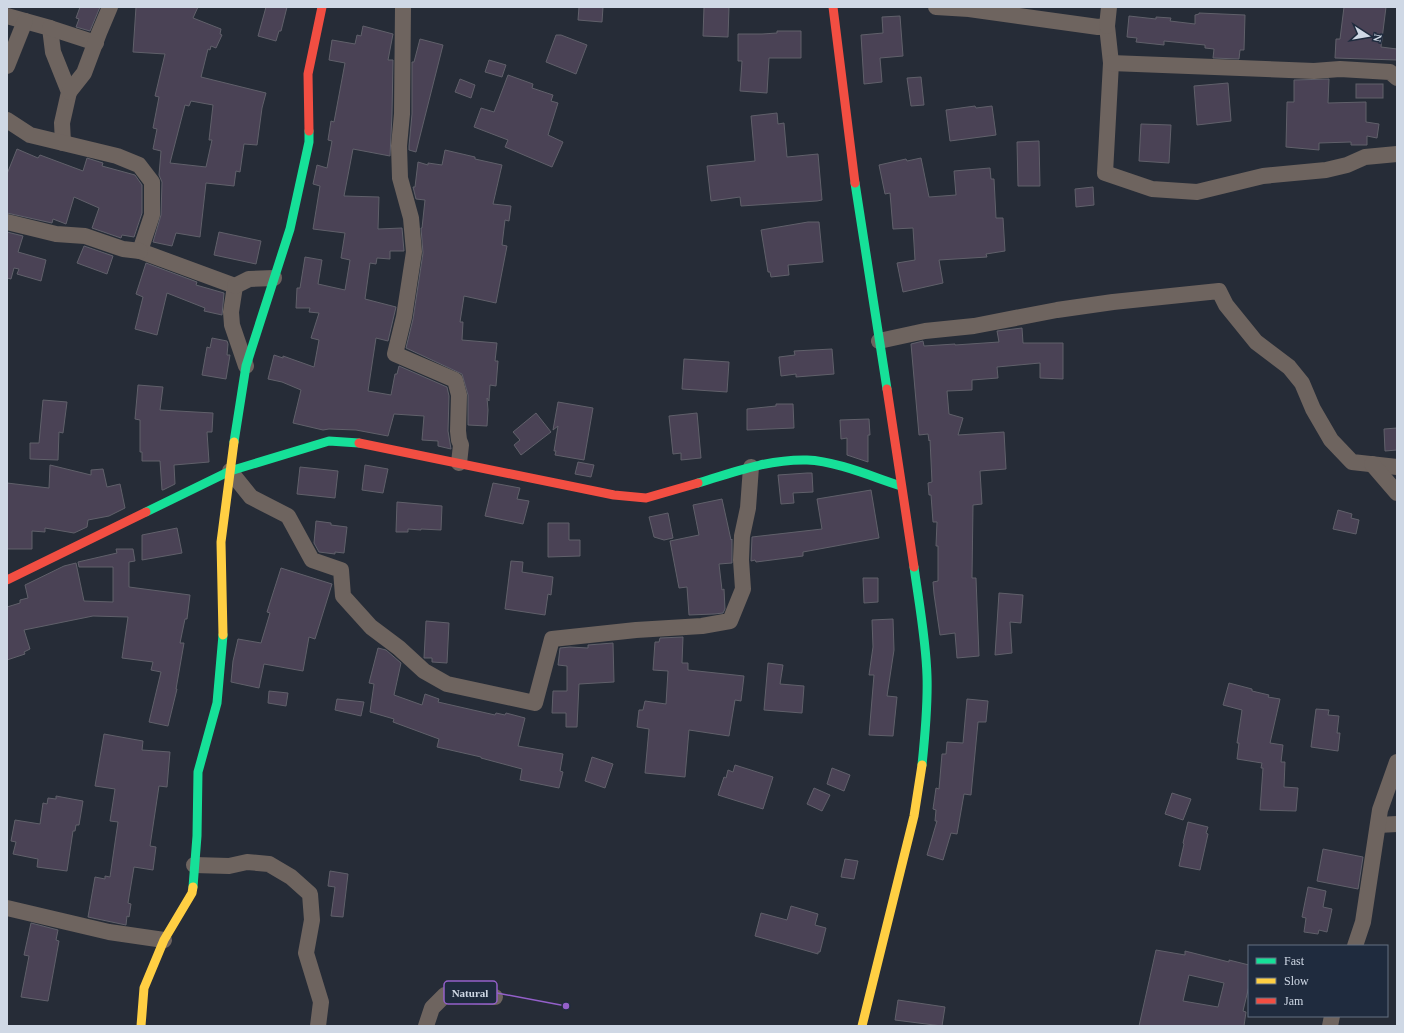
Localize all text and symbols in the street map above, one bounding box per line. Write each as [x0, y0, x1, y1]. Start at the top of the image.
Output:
north arrow [1348, 16, 1388, 56]
text: N [1371, 33, 1384, 43]
legend [1248, 945, 1388, 1017]
text: Fast [1284, 954, 1305, 968]
text: Slow [1284, 974, 1309, 988]
callout: Natural [444, 981, 497, 1004]
text: Natural [452, 987, 488, 999]
text: Jam [1284, 994, 1304, 1008]

